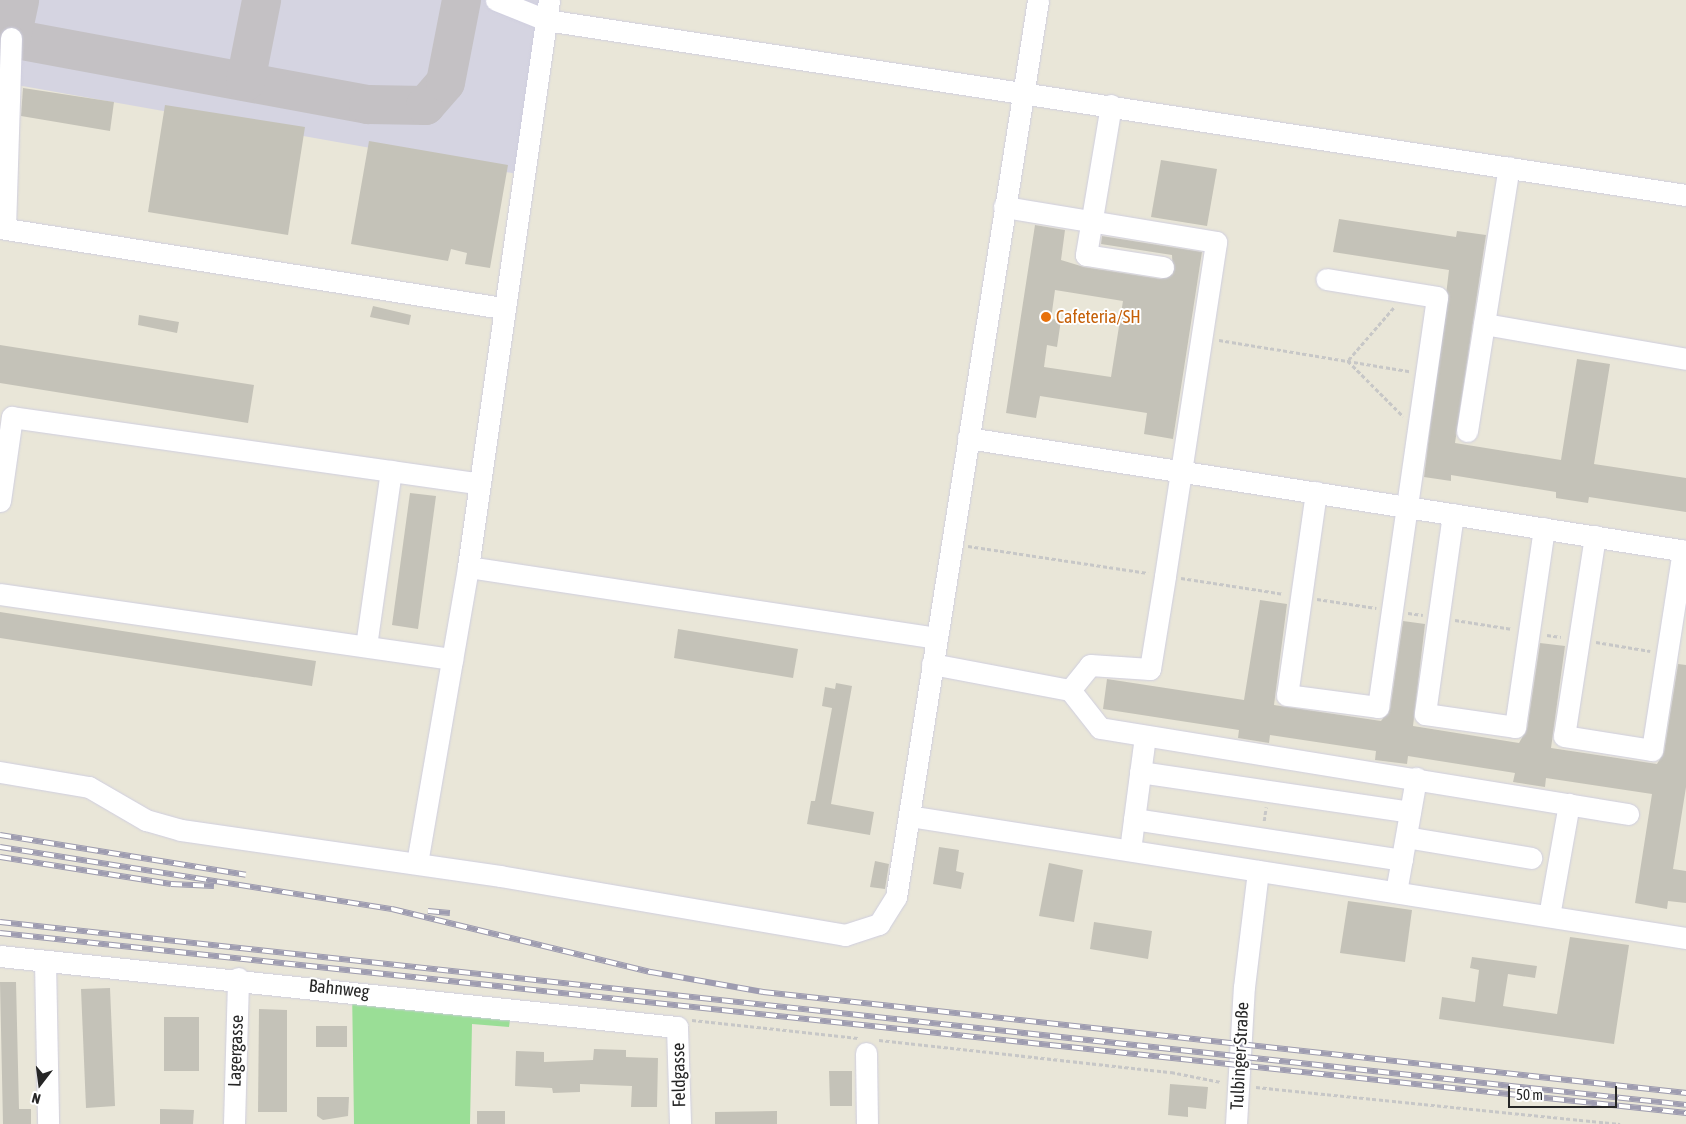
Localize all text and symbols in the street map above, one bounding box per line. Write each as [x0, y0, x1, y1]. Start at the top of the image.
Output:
place label: Cafeteria/SH [1056, 306, 1141, 328]
marker: Cafeteria/SH [1040, 311, 1052, 323]
street label: Bahnweg [308, 975, 370, 1003]
street label: Tulbinger Straße [1226, 1002, 1254, 1110]
street label: Lagergasse [224, 1015, 248, 1087]
street label: Feldgasse [668, 1042, 690, 1108]
north arrow [15, 1059, 65, 1109]
scale bar [1511, 1076, 1620, 1108]
text: 50 m [1516, 1086, 1543, 1103]
text: N [30, 1090, 42, 1107]

